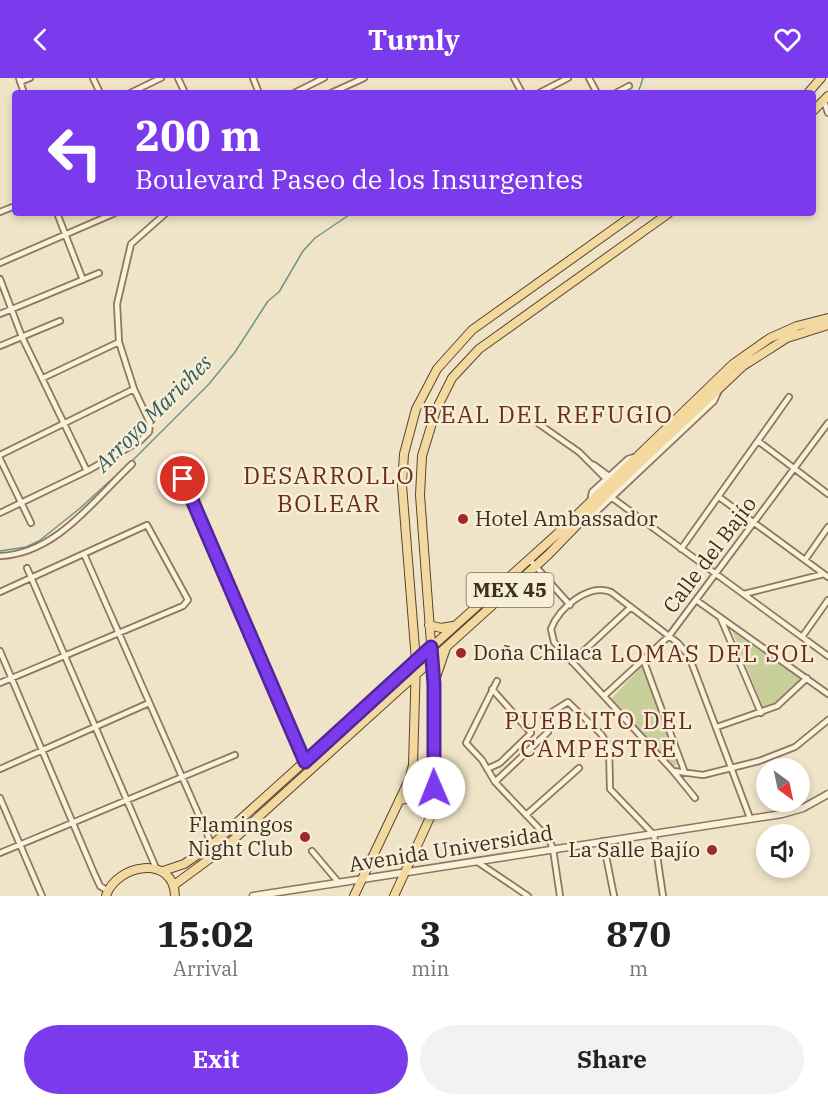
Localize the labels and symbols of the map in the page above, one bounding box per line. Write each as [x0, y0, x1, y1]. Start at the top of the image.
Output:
water label: Arroyo Mariches [86, 347, 218, 479]
district label: REAL DEL REFUGIO [423, 398, 673, 430]
pin [157, 453, 208, 504]
district label: DESARROLLO BOLEAR [243, 459, 415, 519]
street label: Calle del Bajío [656, 490, 762, 618]
place label: Hotel Ambassador [475, 504, 658, 532]
marker: Hotel Ambassador [456, 512, 470, 526]
road number: MEX 45 [466, 573, 554, 607]
district label: LOMAS DEL SOL [610, 637, 816, 669]
place label: Doña Chilaca [473, 638, 603, 666]
marker: Doña Chilaca [454, 646, 468, 660]
district label: PUEBLITO DEL CAMPESTRE [504, 704, 694, 764]
position arrow [402, 756, 466, 820]
north arrow [756, 758, 810, 812]
place label: Flamingos Night Club [188, 810, 293, 862]
street label: Avenida Universidad [347, 818, 555, 878]
marker: Flamingos Night Club [298, 830, 312, 844]
place label: La Salle Bajío [568, 835, 700, 863]
marker: La Salle Bajío [705, 843, 719, 857]

